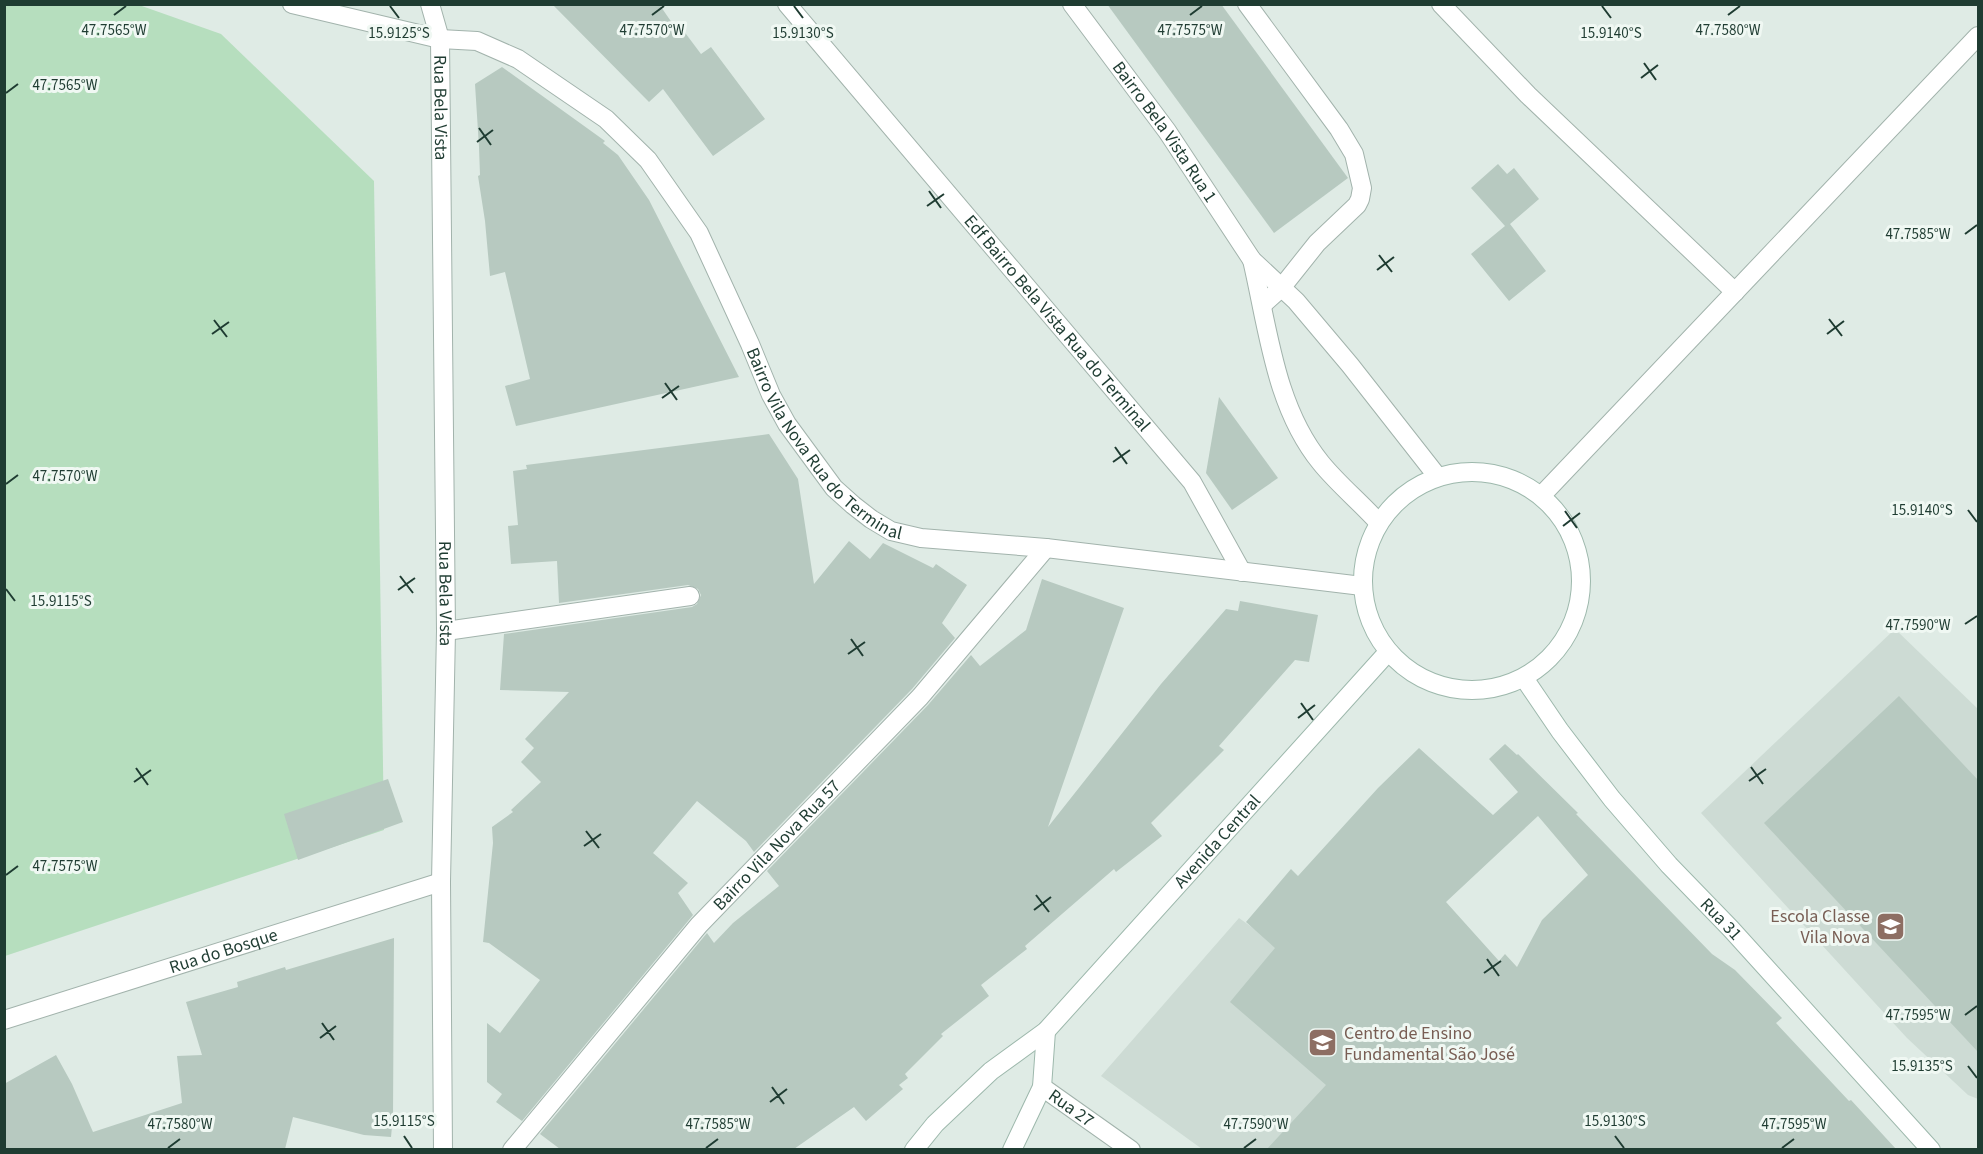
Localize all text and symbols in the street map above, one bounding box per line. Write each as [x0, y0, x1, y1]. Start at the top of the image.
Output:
text: 47.7565°W [81, 20, 147, 41]
text: 47.7570°W [619, 20, 685, 41]
text: 47.7575°W [1157, 20, 1223, 41]
text: 47.7580°W [1695, 20, 1761, 41]
text: 15.9125°S [368, 23, 430, 44]
text: 15.9130°S [772, 23, 834, 44]
text: 15.9140°S [1580, 23, 1642, 44]
street label: Rua Bela Vista [427, 55, 453, 160]
street label: Bairro Bela Vista Rua 1 [1106, 56, 1223, 208]
text: 47.7565°W [32, 75, 98, 96]
street label: Edf Bairro Bela Vista Rua do Terminal [958, 210, 1156, 437]
text: 47.7585°W [1885, 224, 1951, 245]
street label: Bairro Vila Nova Rua do Terminal [740, 344, 905, 546]
text: 47.7570°W [32, 466, 98, 487]
text: 15.9140°S [1891, 500, 1953, 521]
street label: Rua Bela Vista [432, 541, 458, 646]
text: 15.9115°S [30, 591, 92, 612]
text: 47.7590°W [1885, 615, 1951, 636]
street label: Bairro Vila Nova Rua 57 [708, 774, 846, 916]
street label: Avenida Central [1169, 789, 1267, 894]
text: 47.7575°W [32, 856, 98, 877]
street label: Rua 31 [1694, 892, 1748, 946]
place label: Escola Classe Vila Nova [1770, 904, 1870, 950]
school or university icon: Escola Classe Vila Nova [1875, 910, 1907, 942]
street label: Rua do Bosque [166, 922, 281, 980]
text: 47.7595°W [1885, 1005, 1951, 1026]
place label: Centro de Ensino Fundamental São José [1344, 1021, 1515, 1067]
school or university icon: Centro de Ensino Fundamental São José [1307, 1027, 1339, 1059]
text: 15.9135°S [1891, 1056, 1953, 1077]
street label: Rua 27 [1043, 1083, 1099, 1133]
text: 15.9115°S [373, 1111, 435, 1132]
text: 15.9130°S [1584, 1111, 1646, 1132]
text: 47.7580°W [147, 1114, 213, 1135]
text: 47.7585°W [685, 1114, 751, 1135]
text: 47.7590°W [1223, 1114, 1289, 1135]
text: 47.7595°W [1761, 1114, 1827, 1135]

